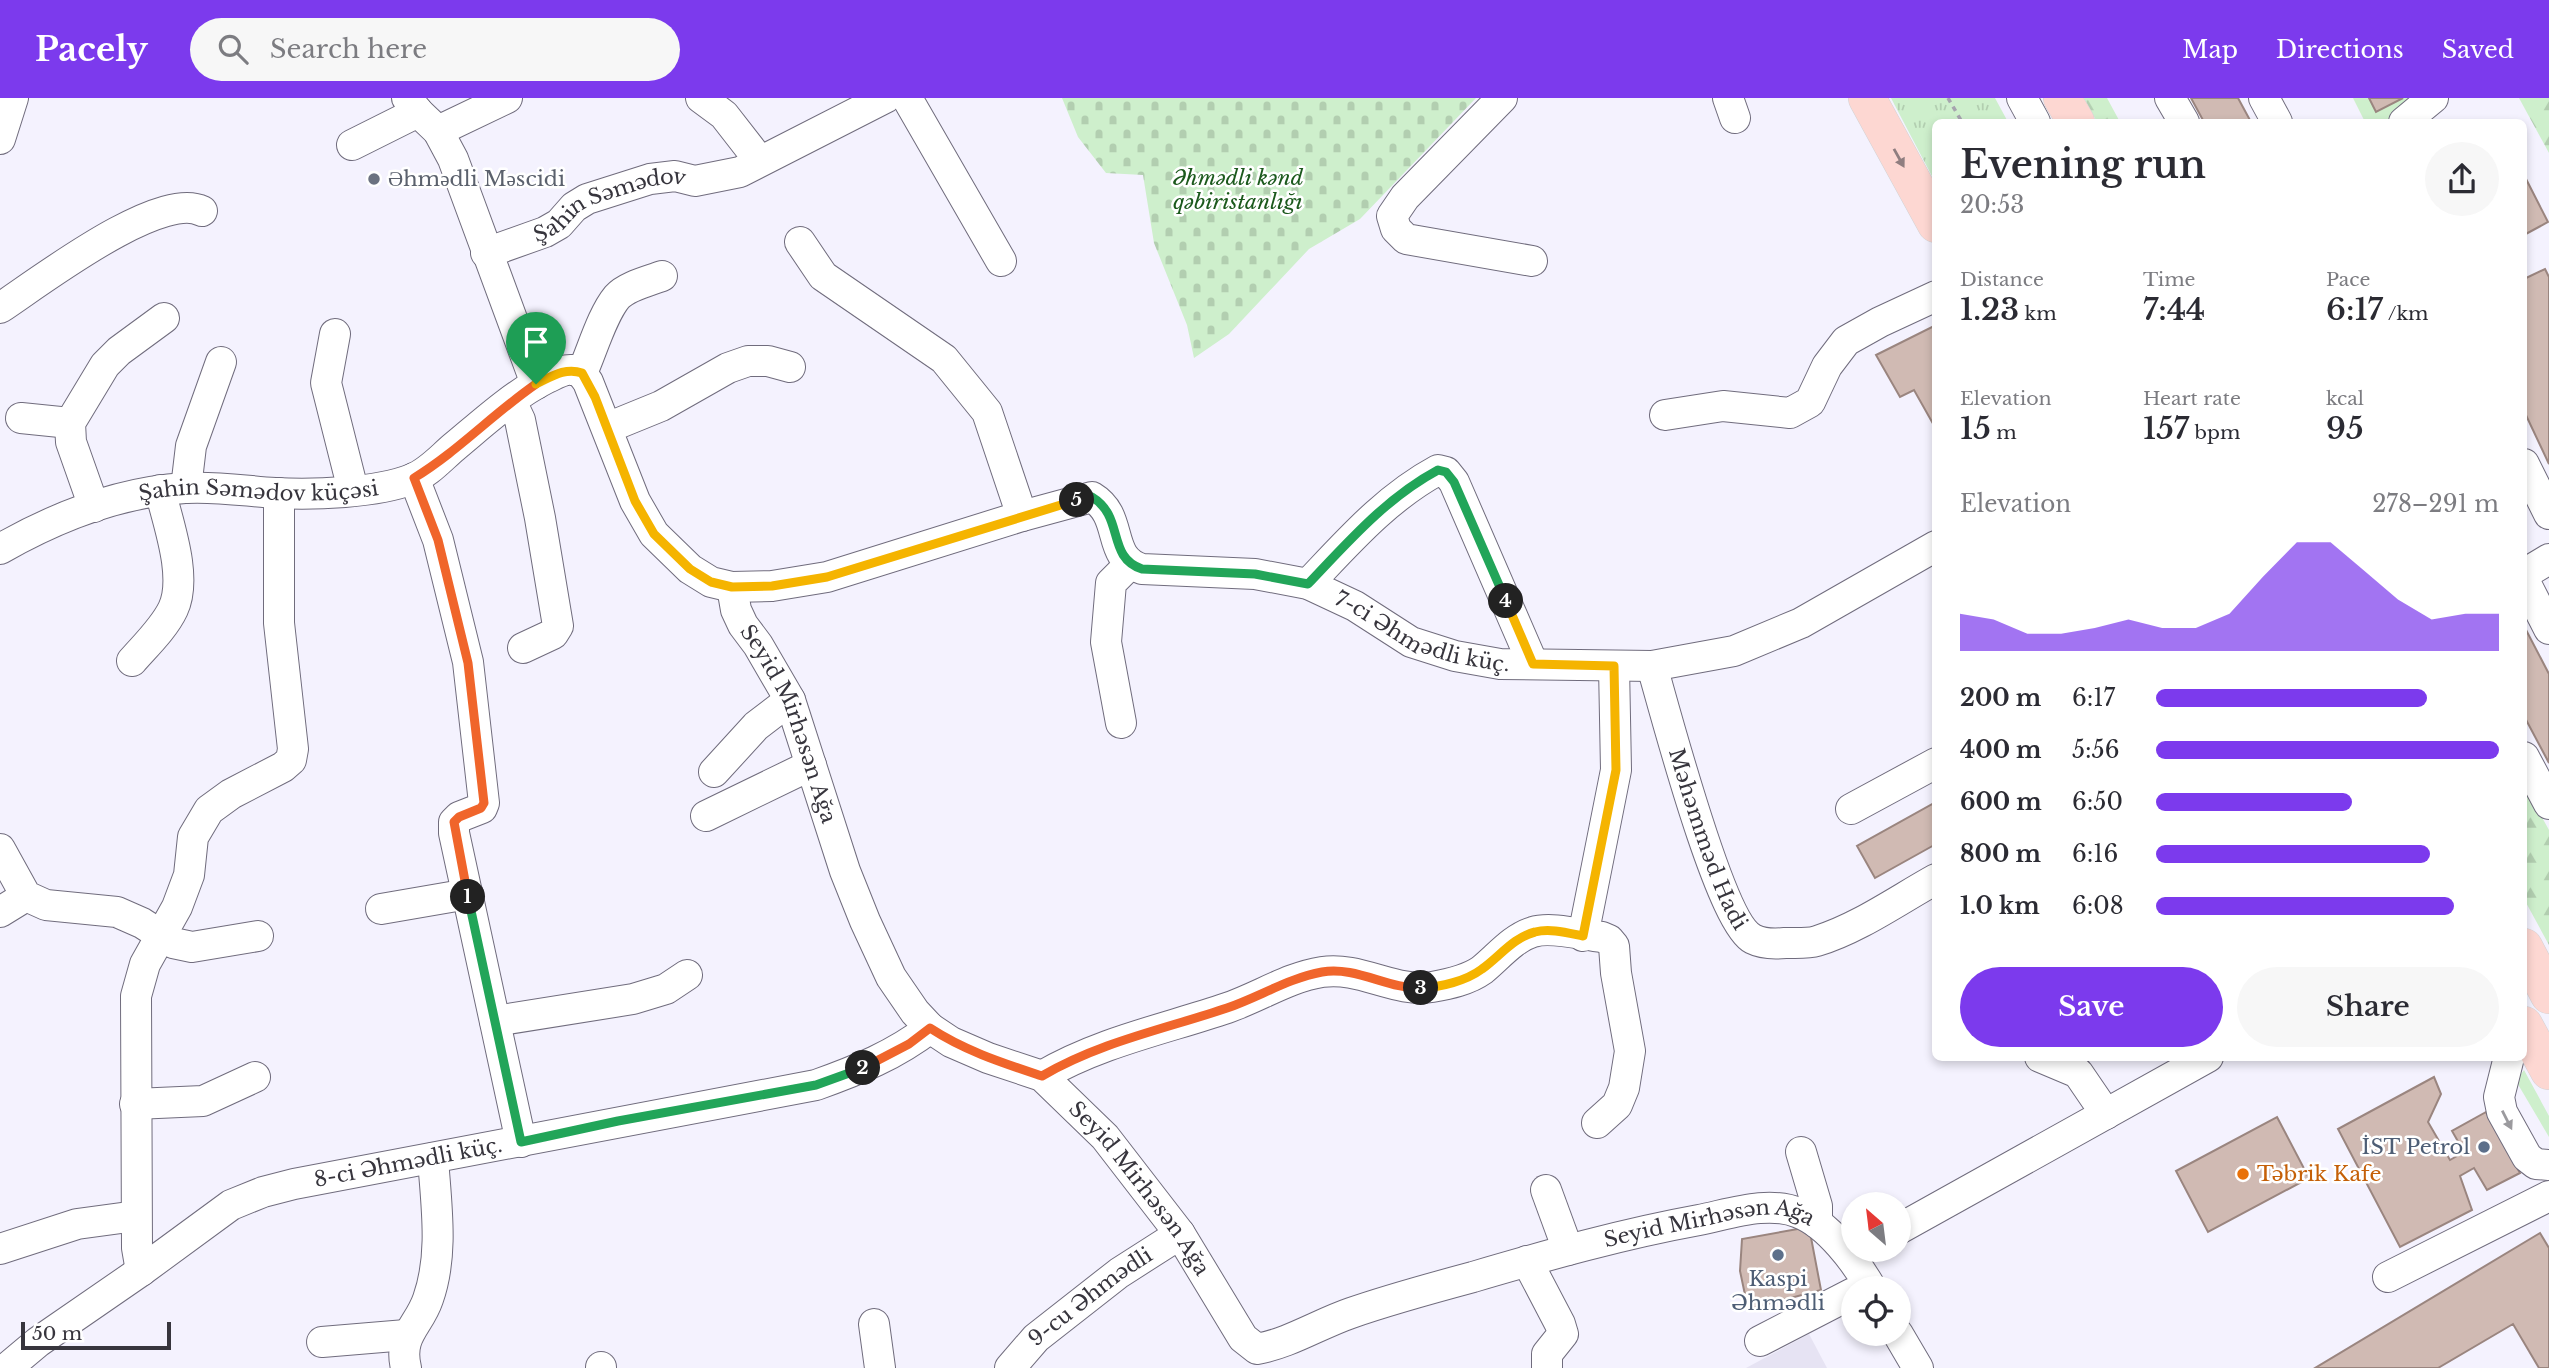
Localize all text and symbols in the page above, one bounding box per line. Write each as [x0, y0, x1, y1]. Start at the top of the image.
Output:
search box [190, 18, 680, 81]
text: Pacely [35, 29, 148, 70]
icon: search [214, 30, 252, 68]
text: Search here [270, 33, 427, 65]
text: Map [2182, 35, 2238, 64]
text: Directions [2276, 35, 2404, 64]
text: Saved [2442, 35, 2514, 64]
text: Evening run [1960, 141, 2206, 188]
button: share [2425, 142, 2499, 216]
one-way arrow [1894, 148, 1905, 168]
street label: Şahin Səmədov [530, 163, 689, 248]
park label: Əhmədli kənd qəbiristanlığı [1173, 165, 1304, 215]
place label: Әhmәdli Mәscidi [388, 166, 565, 192]
marker: Әhmәdli Mәscidi [366, 171, 382, 187]
text: 20:53 [1960, 191, 2024, 219]
text: Distance [1960, 268, 2044, 291]
text: Time [2143, 268, 2195, 291]
text: Pace [2326, 268, 2370, 291]
text: 1.23 [1960, 291, 2019, 328]
text: 7:44 [2143, 291, 2205, 328]
text: 6:17 [2326, 291, 2383, 328]
text: km [2019, 302, 2057, 325]
text: /km [2383, 302, 2429, 325]
pin [506, 312, 566, 384]
icon: arrive [517, 323, 555, 361]
text: Elevation [1960, 387, 2052, 410]
text: Heart rate [2143, 387, 2241, 410]
text: kcal [2326, 387, 2364, 410]
text: 15 [1960, 410, 1991, 447]
text: 157 [2143, 410, 2189, 447]
text: 95 [2326, 410, 2364, 447]
text: m [1991, 421, 2017, 444]
text: bpm [2189, 421, 2240, 444]
street label: Şahin Səmədov küçəsi [136, 474, 380, 507]
pin: 5 [1060, 482, 1094, 518]
text: 5 [1071, 488, 1082, 511]
text: Elevation [1960, 490, 2071, 518]
text: 278–291 m [2372, 490, 2499, 518]
pin: 4 [1488, 584, 1524, 618]
street label: 7-ci Əhmədli küç. [1331, 586, 1509, 677]
text: 4 [1499, 589, 1512, 612]
street label: Seyid Mirhəsən Ağa [734, 619, 842, 827]
text: 200 m [1960, 684, 2041, 712]
text: 6:17 [2072, 684, 2115, 712]
text: 400 m [1960, 736, 2042, 764]
text: 5:56 [2072, 736, 2119, 764]
street label: Məhəmməd Hadi [1663, 745, 1753, 935]
text: 600 m [1960, 788, 2042, 816]
text: 6:50 [2072, 788, 2123, 816]
text: 800 m [1960, 840, 2041, 868]
text: 6:16 [2072, 840, 2118, 868]
pin: 1 [450, 880, 486, 914]
text: 1 [463, 885, 472, 908]
text: 1.0 km [1960, 892, 2040, 920]
text: 6:08 [2072, 892, 2124, 920]
button: Save [1960, 967, 2223, 1047]
button: Share [2237, 967, 2499, 1047]
pin: 3 [1404, 970, 1438, 1006]
text: 3 [1414, 976, 1427, 999]
pin: 2 [846, 1051, 880, 1086]
text: 2 [856, 1056, 869, 1079]
street label: Seyid Mirhəsən Ağa [1063, 1096, 1215, 1281]
one-way arrow [2501, 1111, 2513, 1130]
street label: 8-ci Əhmədli küç. [312, 1132, 504, 1193]
place label: İST Petrol [2362, 1134, 2470, 1160]
marker: İST Petrol [2476, 1139, 2492, 1155]
place label: Təbrik Kafe [2257, 1161, 2381, 1187]
marker: Təbrik Kafe [2235, 1166, 2251, 1182]
north arrow [1841, 1192, 1911, 1262]
map controls [1841, 1192, 1911, 1346]
street label: Seyid Mirhəsən Ağa [1601, 1194, 1820, 1253]
street label: 9-cu Əhmədli [1023, 1242, 1157, 1352]
marker: Kaspi Əhmədli [1770, 1247, 1786, 1263]
place label: Kaspi Əhmədli [1731, 1266, 1825, 1316]
button: locate [1841, 1276, 1911, 1346]
scale bar [21, 1319, 172, 1351]
text: 50 m [32, 1322, 82, 1345]

